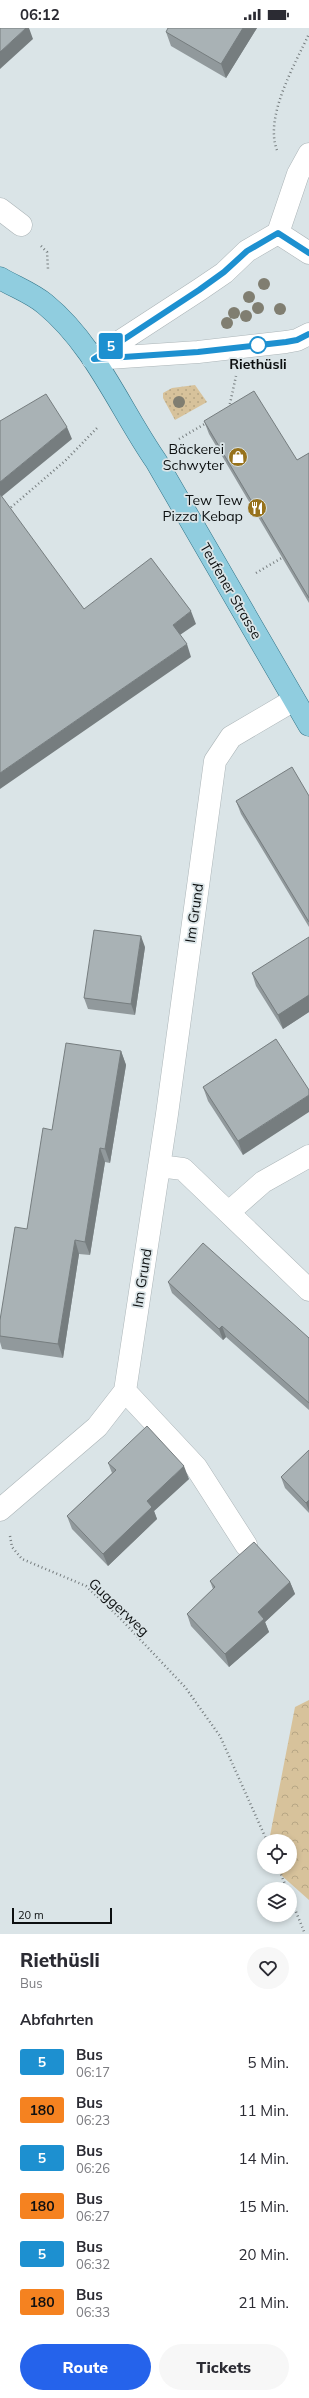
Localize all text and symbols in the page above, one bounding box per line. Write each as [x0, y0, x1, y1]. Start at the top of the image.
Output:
text: 06:12 [20, 5, 60, 24]
line badge: 5 [98, 333, 124, 359]
marker: Riethüsli [249, 336, 267, 354]
text: 5 [107, 337, 115, 355]
place label: Riethüsli [229, 355, 287, 373]
place label: Bäckerei Schwyter [163, 440, 225, 474]
shop icon: Bäckerei Schwyter [227, 446, 249, 468]
place label: Tew Tew Pizza Kebap [163, 491, 243, 525]
restaurant icon: Tew Tew Pizza Kebap [246, 497, 268, 519]
street label: Teufener Strasse [196, 540, 266, 642]
street label: Im Grund [181, 882, 207, 944]
street label: Im Grund [128, 1247, 156, 1309]
street label: Guggerweg [85, 1574, 153, 1640]
map controls [257, 1834, 297, 1922]
button: locate [257, 1834, 297, 1874]
button: layers [257, 1882, 297, 1922]
scale bar [12, 1906, 112, 1925]
text: 20 m [18, 1908, 44, 1922]
button: heart [247, 1947, 289, 1989]
text: Riethüsli [20, 1948, 100, 1972]
text: Bus [20, 1975, 43, 1991]
text: Abfahrten [20, 2010, 93, 2029]
text: Bus [76, 2045, 103, 2064]
text: 5 [38, 2053, 46, 2071]
text: 5 Min. [247, 2053, 289, 2072]
text: 06:17 [76, 2064, 110, 2080]
text: Bus [76, 2093, 103, 2112]
text: 180 [29, 2101, 55, 2119]
text: 11 Min. [238, 2101, 289, 2120]
text: 06:23 [76, 2112, 110, 2128]
text: Bus [76, 2141, 103, 2160]
text: 5 [38, 2149, 46, 2167]
text: 14 Min. [238, 2149, 289, 2168]
text: 06:26 [76, 2160, 110, 2176]
text: Bus [76, 2189, 103, 2208]
text: 180 [29, 2197, 55, 2215]
text: 15 Min. [238, 2197, 289, 2216]
text: 06:27 [76, 2208, 110, 2224]
text: Bus [76, 2237, 103, 2256]
text: 5 [38, 2245, 46, 2263]
text: 20 Min. [238, 2245, 289, 2264]
text: 06:32 [76, 2256, 110, 2272]
text: Bus [76, 2285, 103, 2304]
text: 180 [29, 2293, 55, 2311]
text: 21 Min. [238, 2293, 289, 2312]
text: 06:33 [76, 2304, 110, 2320]
button: Route [20, 2344, 151, 2390]
button: Tickets [159, 2344, 289, 2390]

